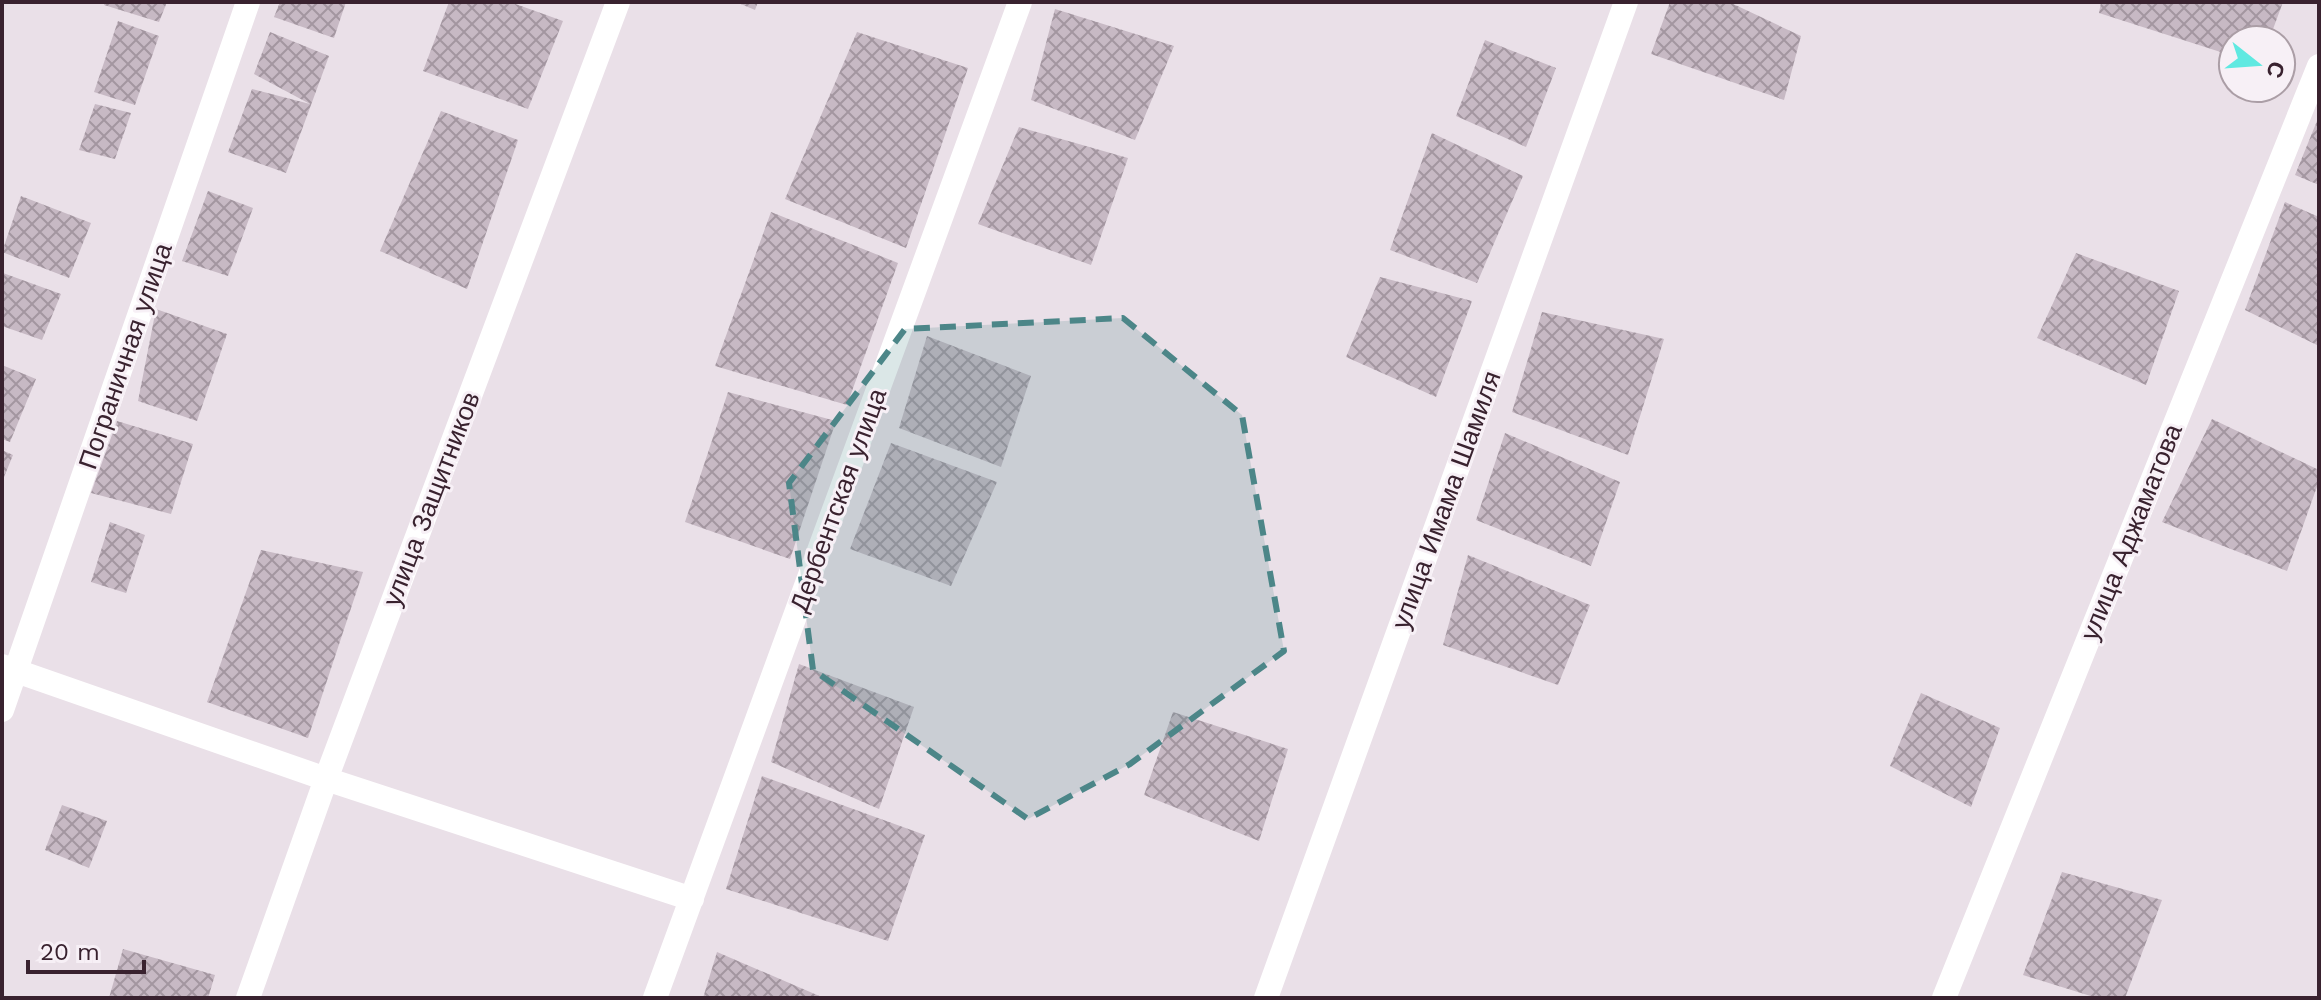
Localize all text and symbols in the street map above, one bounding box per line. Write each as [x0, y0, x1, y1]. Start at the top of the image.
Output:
north arrow [2217, 24, 2297, 104]
text: С [2261, 58, 2290, 81]
street label: Пограничная улица [72, 238, 178, 473]
street label: улица Имама Шамиля [1385, 367, 1507, 633]
street label: Дербентская улица [784, 384, 893, 616]
street label: улица Защитников [376, 388, 486, 610]
street label: улица Аджаматова [2074, 419, 2188, 644]
scale bar [28, 924, 144, 974]
text: 20 m [40, 938, 100, 966]

